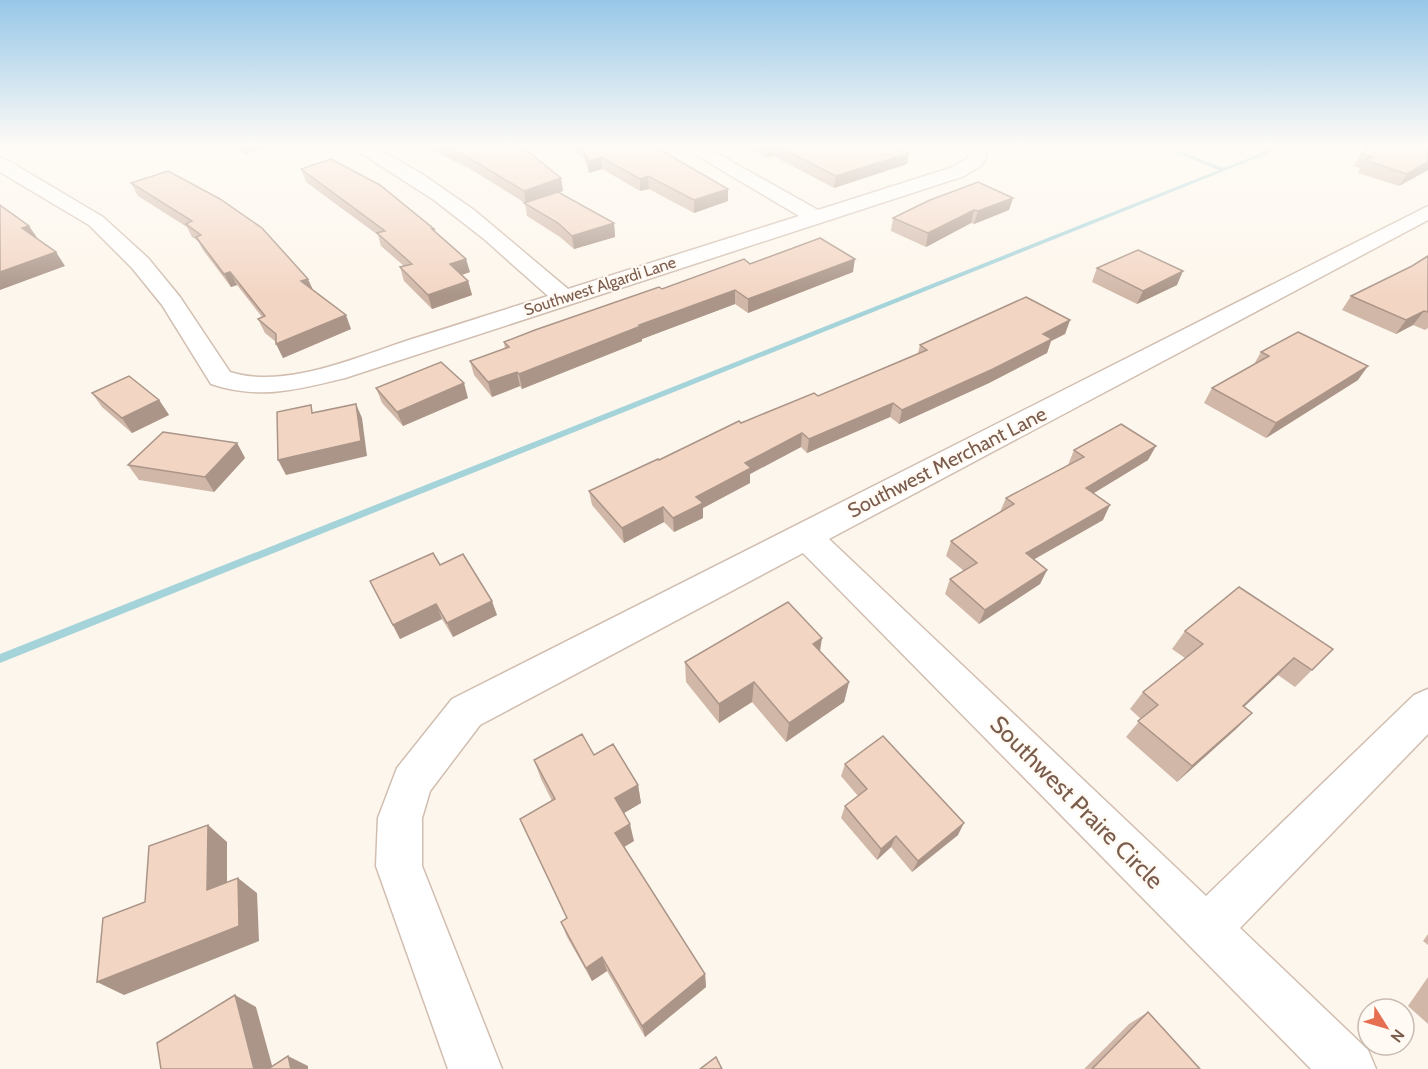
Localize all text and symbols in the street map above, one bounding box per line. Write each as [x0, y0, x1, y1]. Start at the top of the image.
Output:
street label: Southwest Algardi Lane [522, 252, 678, 320]
street label: Southwest Merchant Lane [844, 401, 1050, 523]
street label: Southwest Praire Circle [984, 709, 1170, 895]
north arrow [1356, 997, 1416, 1057]
text: N [1387, 1025, 1409, 1046]

